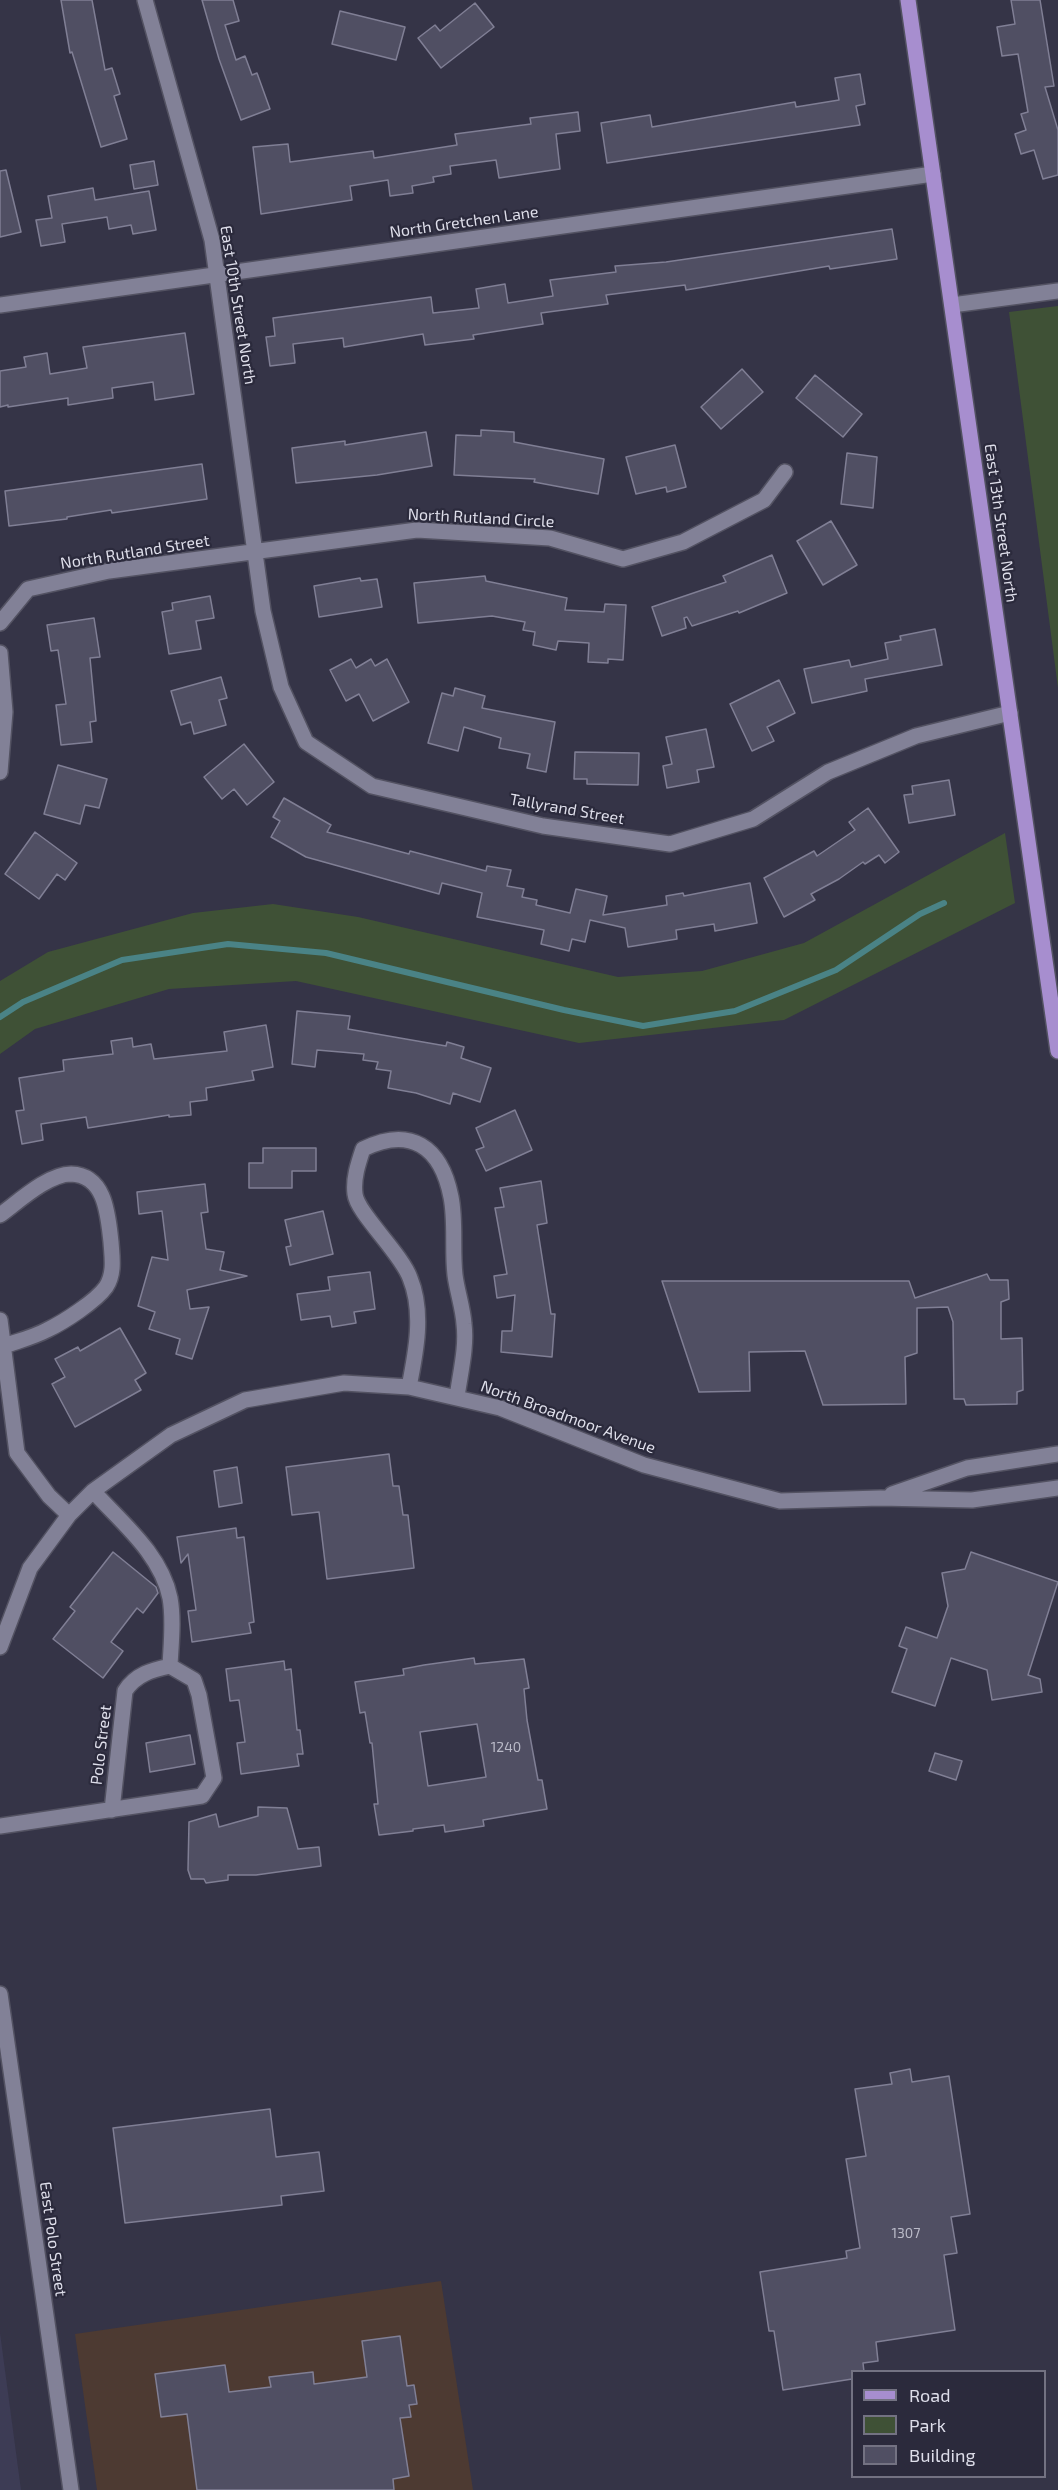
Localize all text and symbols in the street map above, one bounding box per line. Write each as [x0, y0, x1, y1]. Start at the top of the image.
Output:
street label: North Gretchen Lane [388, 202, 540, 242]
street label: East 10th Street North [216, 224, 260, 386]
street label: East 13th Street North [980, 442, 1022, 604]
street label: North Rutland Circle [407, 505, 555, 531]
street label: North Rutland Street [59, 531, 211, 573]
street label: Tallyrand Street [508, 789, 626, 829]
street label: North Broadmoor Avenue [478, 1376, 658, 1458]
street label: Polo Street [87, 1704, 115, 1786]
house number: 1240 [491, 1739, 521, 1755]
street label: East Polo Street [35, 2180, 71, 2298]
house number: 1307 [892, 2225, 920, 2241]
legend [851, 2370, 1046, 2478]
text: Road [909, 2384, 950, 2406]
text: Park [909, 2414, 946, 2436]
text: Building [909, 2444, 976, 2466]

